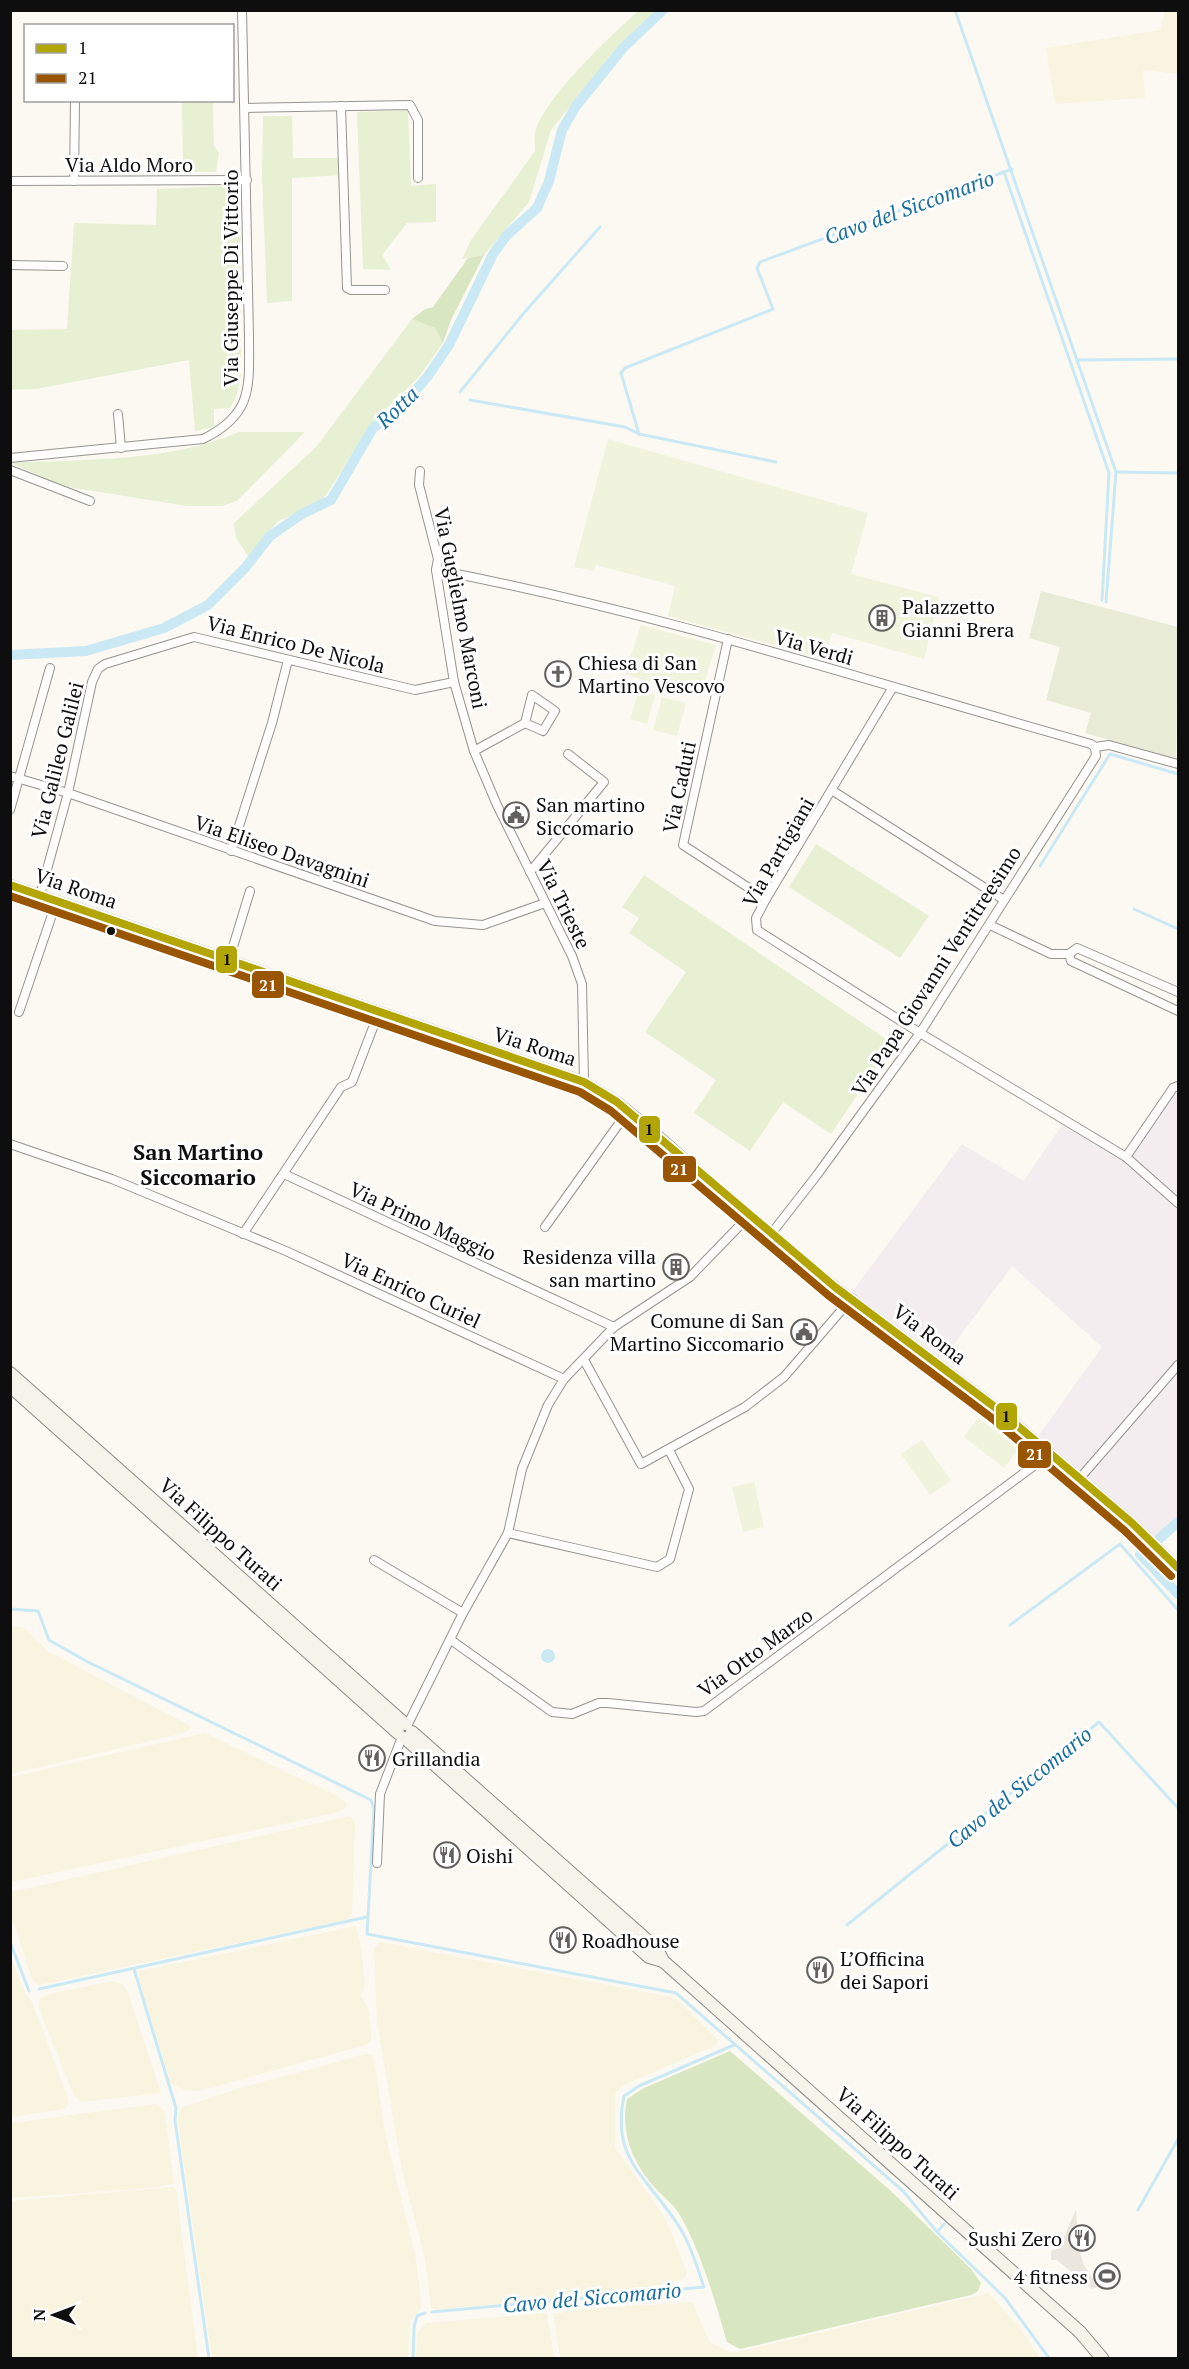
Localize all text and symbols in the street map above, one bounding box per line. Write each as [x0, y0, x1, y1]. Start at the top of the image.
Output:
legend [24, 24, 234, 102]
text: 1 [78, 35, 88, 59]
text: 21 [78, 65, 97, 89]
street label: Via Aldo Moro [65, 151, 193, 178]
water label: Cavo del Siccomario [820, 163, 998, 251]
street label: Via Giuseppe Di Vittorio [217, 170, 244, 387]
water label: Rotta [369, 380, 424, 435]
street label: Via Guglielmo Marconi [428, 505, 494, 711]
place label: Palazzetto Gianni Brera [902, 593, 1014, 643]
building icon: Palazzetto Gianni Brera [867, 603, 897, 633]
street label: Via Enrico De Nicola [204, 609, 388, 679]
street label: Via Verdi [771, 623, 857, 671]
place label: Chiesa di San Martino Vescovo [578, 649, 725, 699]
church icon: Chiesa di San Martino Vescovo [543, 659, 573, 689]
street label: Via Galileo Galilei [24, 679, 90, 841]
street label: Via Caduti [656, 738, 702, 836]
place label: San martino Siccomario [536, 791, 645, 841]
street label: Via Partigiani [736, 792, 820, 912]
public building icon: San martino Siccomario [501, 800, 531, 830]
street label: Via Eliseo Davagnini [191, 808, 373, 894]
street label: Via Papa Giovanni Ventitreesimo [845, 841, 1027, 1101]
street label: Via Trieste [531, 855, 597, 953]
street label: Via Roma [31, 861, 121, 915]
unlabelled marker [105, 925, 117, 937]
line badge: 1 [215, 945, 238, 974]
text: 1 [222, 948, 232, 970]
line badge: 21 [251, 970, 285, 999]
text: 21 [259, 974, 277, 996]
street label: Via Roma [490, 1020, 580, 1072]
line badge: 1 [638, 1115, 661, 1144]
text: 1 [644, 1118, 654, 1140]
district label: San Martino Siccomario [133, 1137, 263, 1191]
line badge: 21 [662, 1155, 697, 1183]
text: 21 [670, 1158, 688, 1180]
street label: Via Primo Maggio [345, 1175, 501, 1267]
place label: Residenza villa san martino [523, 1243, 656, 1293]
street label: Via Enrico Curiel [337, 1246, 485, 1334]
building icon: Residenza villa san martino [661, 1252, 691, 1282]
street label: Via Roma [888, 1298, 972, 1370]
place label: Comune di San Martino Siccomario [610, 1307, 784, 1357]
public building icon: Comune di San Martino Siccomario [789, 1317, 819, 1347]
line badge: 1 [995, 1402, 1018, 1431]
text: 1 [1001, 1405, 1011, 1427]
line badge: 21 [1017, 1440, 1052, 1469]
text: 21 [1026, 1443, 1044, 1465]
street label: Via Filippo Turati [154, 1472, 288, 1596]
street label: Via Otto Marzo [692, 1601, 818, 1703]
water label: Cavo del Siccomario [941, 1720, 1097, 1854]
restaurant icon: Grillandia [357, 1743, 387, 1773]
place label: Grillandia [392, 1745, 481, 1772]
restaurant icon: Oishi [432, 1840, 462, 1870]
place label: Oishi [466, 1842, 513, 1869]
restaurant icon: Roadhouse [548, 1925, 578, 1955]
place label: Roadhouse [582, 1927, 680, 1954]
place label: L’Officina dei Sapori [840, 1945, 929, 1995]
restaurant icon: L’Officina dei Sapori [805, 1955, 835, 1985]
street label: Via Filippo Turati [831, 2081, 965, 2205]
restaurant icon: Sushi Zero [1067, 2223, 1097, 2253]
place label: Sushi Zero [968, 2225, 1062, 2252]
sports icon: 4 fitness [1092, 2261, 1122, 2291]
place label: 4 fitness [1014, 2263, 1088, 2290]
water label: Cavo del Siccomario [502, 2275, 682, 2319]
north arrow [24, 2285, 84, 2345]
text: N [28, 2309, 50, 2321]

